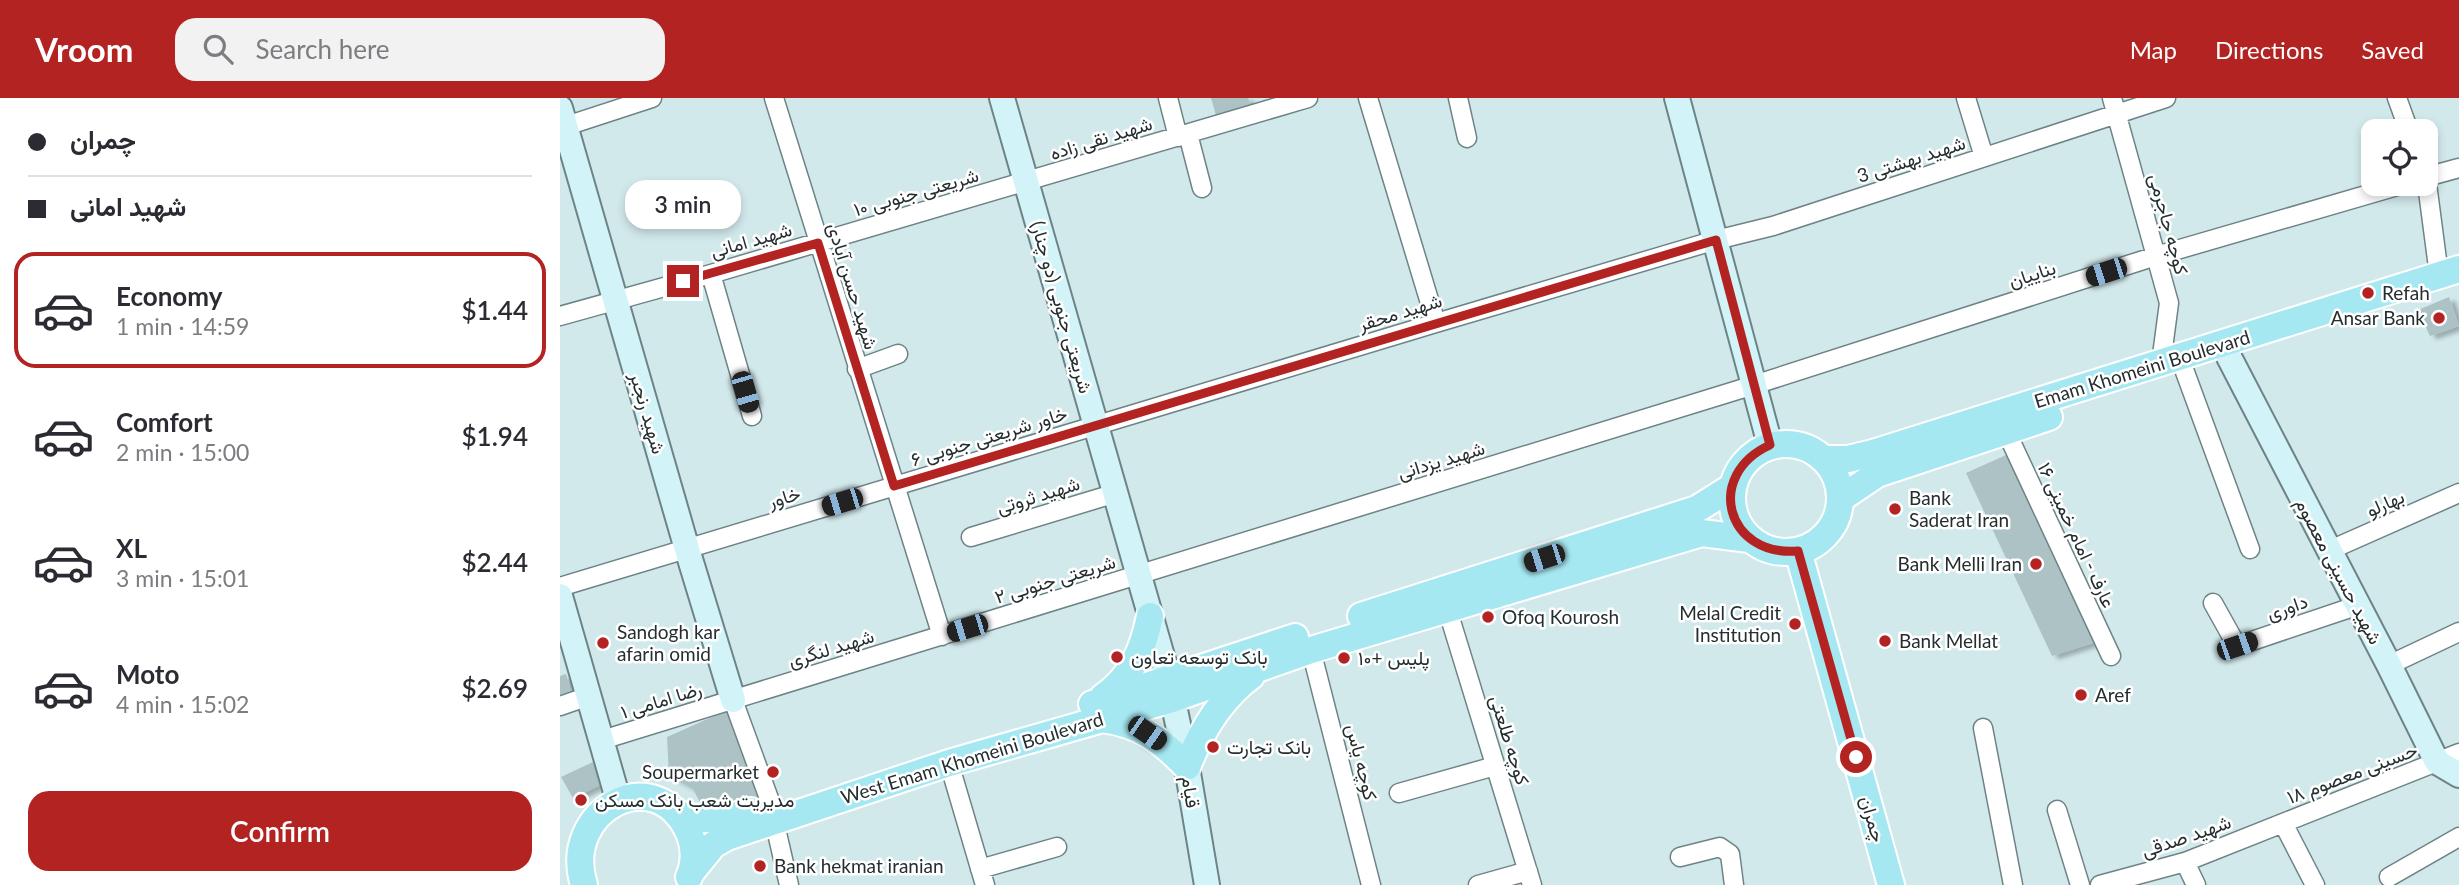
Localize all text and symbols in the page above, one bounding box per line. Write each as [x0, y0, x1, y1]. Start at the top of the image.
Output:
search box [175, 18, 665, 81]
text: Vroom [35, 29, 133, 69]
icon: search [199, 30, 237, 68]
text: Search here [255, 33, 390, 65]
text: Map [2130, 35, 2177, 64]
text: Directions [2215, 35, 2323, 64]
text: Saved [2361, 35, 2424, 64]
street label: شهید نقی زاده [1047, 111, 1155, 165]
map controls [2361, 119, 2438, 196]
button: locate [2361, 119, 2438, 196]
text: چمران [70, 123, 136, 155]
street label: شهید بهشتی 3 [1854, 130, 1968, 188]
street label: شریعتی جنوبی ۱۰ [851, 163, 981, 221]
street label: کوچه جاجرمی [2142, 171, 2194, 278]
callout: 3 min [625, 180, 741, 228]
text: شهید امانی [70, 190, 186, 222]
text: 3 min [655, 190, 711, 218]
street label: شهید امانی [708, 217, 794, 263]
street label: شریعتی جنوبی (دو چنار) [1024, 218, 1098, 397]
street label: شهید حسن آبادی [822, 220, 884, 352]
street label: بناییان [2005, 255, 2059, 293]
car [2083, 256, 2130, 288]
route end [667, 265, 699, 297]
icon: car [32, 279, 95, 342]
text: Economy [116, 280, 222, 312]
place label: Refah [2382, 281, 2430, 304]
marker: Refah [2360, 285, 2376, 301]
street label: شهید محقر [1354, 288, 1445, 336]
text: $1.44 [462, 294, 528, 326]
place label: Ansar Bank [2331, 306, 2425, 329]
marker: Ansar Bank [2431, 310, 2447, 326]
text: 1 min · 14:59 [116, 312, 249, 340]
street label: Emam Khomeini Boulevard [2031, 325, 2253, 412]
street label: شهید رنجبر [625, 368, 671, 457]
car [730, 369, 761, 415]
street label: خاور شریعتی جنوبی ۶ [908, 401, 1070, 471]
icon: car [32, 405, 95, 468]
text: Comfort [116, 406, 213, 438]
text: $1.94 [462, 420, 528, 452]
street label: شهید یزدانی [1394, 435, 1488, 485]
text: 2 min · 15:00 [116, 438, 249, 466]
street label: عارف - امام خمینی ۱۶ [2032, 458, 2121, 612]
street label: شهید ثروتی [993, 471, 1083, 519]
street label: خاور [764, 481, 803, 514]
street label: بهارلو [2362, 484, 2408, 522]
car [819, 486, 866, 518]
place label: Bank Saderat Iran [1909, 486, 2009, 531]
street label: شهید حسینی معصوم [2289, 494, 2388, 649]
marker: Bank Saderat Iran [1887, 501, 1903, 517]
icon: car [32, 531, 95, 594]
text: XL [116, 532, 147, 564]
car [1521, 542, 1568, 574]
text: $2.44 [462, 546, 528, 578]
street label: شریعتی جنوبی ۲ [992, 549, 1118, 609]
place label: Bank Melli Iran [1898, 552, 2022, 575]
marker: Bank Melli Iran [2028, 556, 2044, 572]
text: 3 min · 15:01 [116, 564, 249, 592]
street label: داوری [2263, 589, 2311, 625]
place label: Melal Credit Institution [1679, 601, 1781, 646]
place label: Ofoq Kourosh [1502, 605, 1619, 628]
marker: Ofoq Kourosh [1480, 609, 1496, 625]
car [944, 612, 991, 644]
marker: Melal Credit Institution [1787, 616, 1803, 632]
place label: Sandogh kar afarin omid [617, 620, 720, 665]
street label: شهید لنگری [785, 624, 877, 672]
place label: Bank Mellat [1899, 629, 1998, 652]
car [2214, 629, 2261, 663]
marker: Bank Mellat [1877, 633, 1893, 649]
marker: Sandogh kar afarin omid [595, 635, 611, 651]
place label: بانک توسعه تعاون [1131, 645, 1268, 669]
place label: پلیس +۱۰ [1358, 646, 1430, 672]
marker: بانک توسعه تعاون [1109, 649, 1125, 665]
marker: پلیس +۱۰ [1336, 650, 1352, 666]
icon: car [32, 657, 95, 720]
text: Moto [116, 658, 179, 690]
text: $2.69 [462, 672, 528, 704]
street label: رضا امامی ۱ [618, 676, 704, 724]
place label: Aref [2095, 683, 2131, 706]
marker: Aref [2073, 687, 2089, 703]
text: 4 min · 15:02 [116, 690, 249, 718]
street label: کوچه طلعتی [1483, 692, 1535, 788]
street label: West Emam Khomeini Boulevard [838, 707, 1106, 808]
car [1124, 712, 1171, 754]
street label: کوچه یاس [1339, 721, 1383, 803]
place label: بانک تجارت [1227, 735, 1311, 759]
street label: حسینی معصوم ۱۸ [2283, 737, 2421, 810]
marker: بانک تجارت [1205, 739, 1221, 755]
route start [1840, 741, 1872, 773]
place label: Soupermarket [642, 760, 759, 783]
marker: Soupermarket [765, 764, 781, 780]
street label: قیام [1176, 774, 1205, 810]
place label: مدیریت شعب بانک مسکن [595, 788, 794, 812]
button: Confirm [28, 791, 532, 871]
marker: مدیریت شعب بانک مسکن [573, 792, 589, 808]
street label: چمران [1853, 793, 1891, 845]
street label: شهید صدقی [2138, 809, 2234, 863]
place label: Bank hekmat iranian [774, 854, 944, 877]
marker: Bank hekmat iranian [752, 858, 768, 874]

